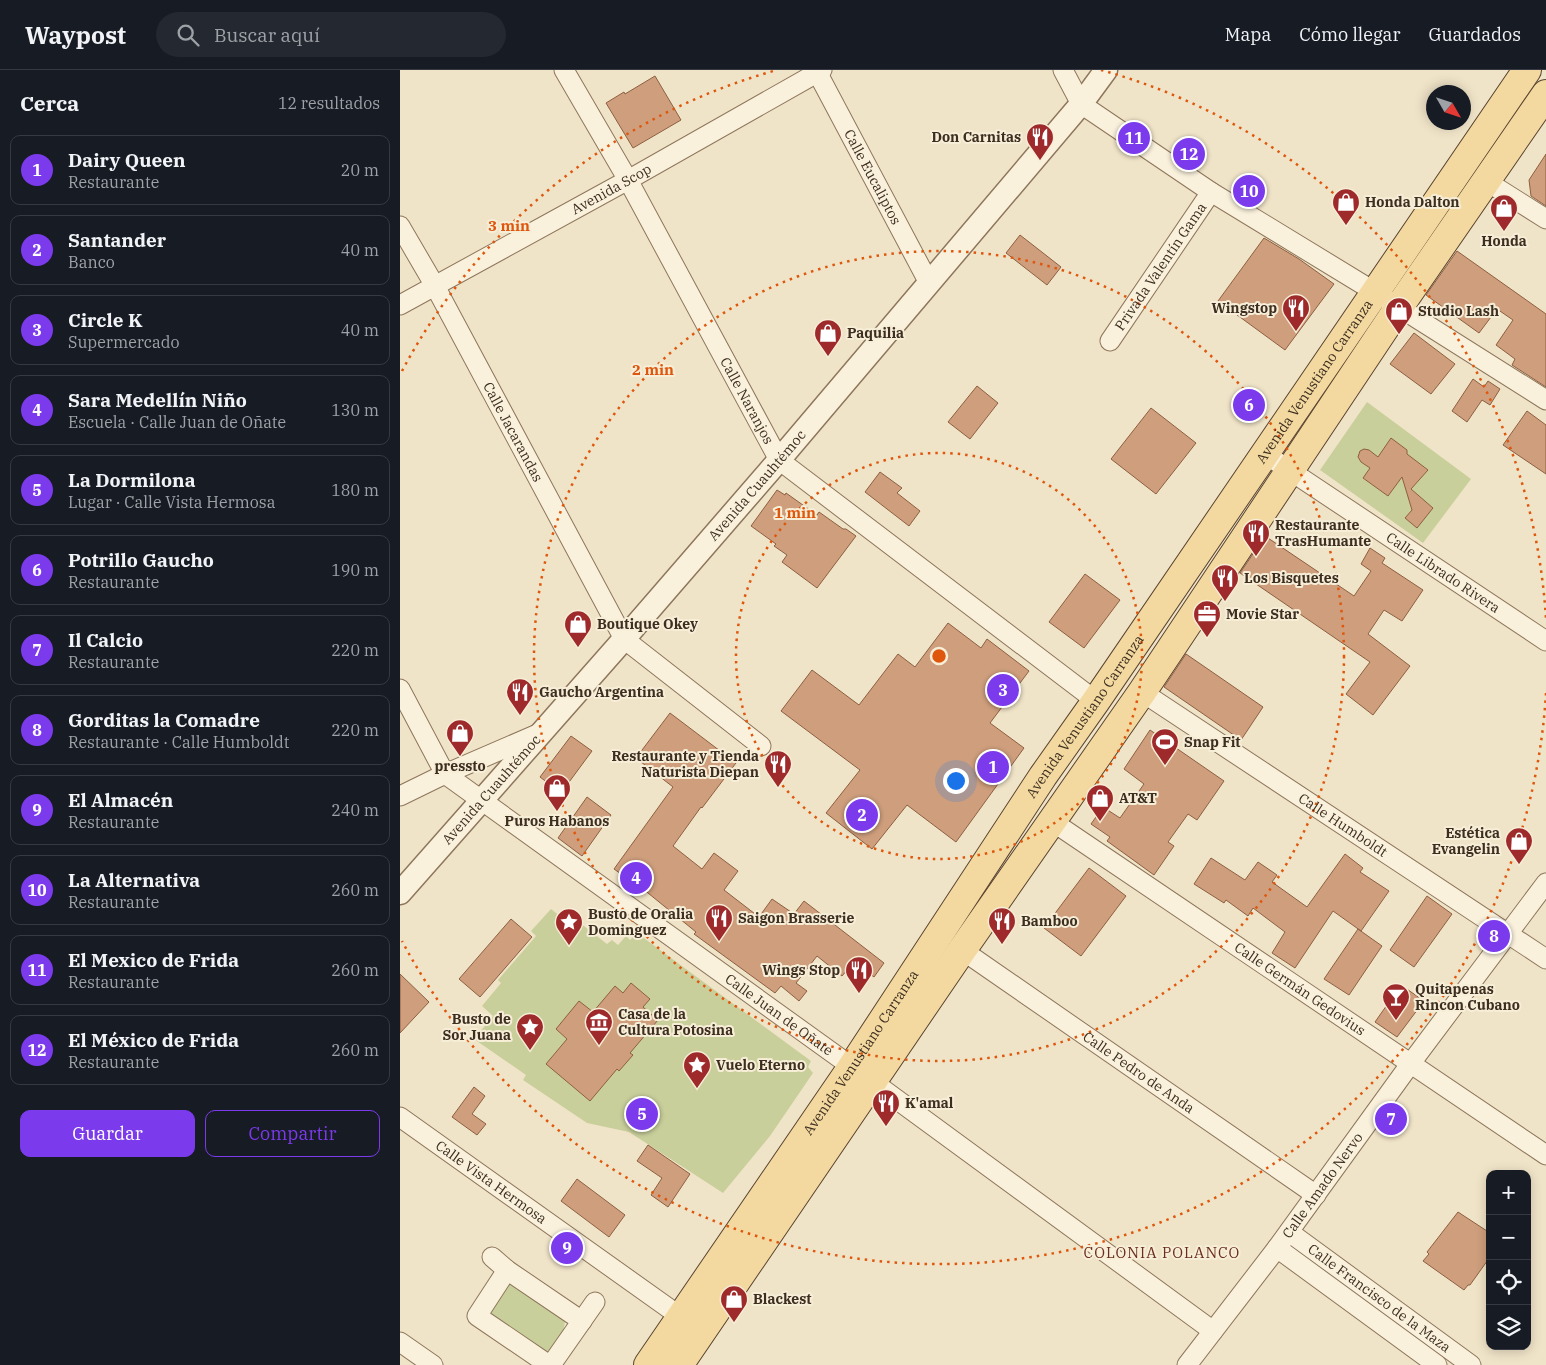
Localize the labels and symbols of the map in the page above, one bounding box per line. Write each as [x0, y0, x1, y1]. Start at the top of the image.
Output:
north arrow [1426, 85, 1471, 130]
pin: 11 [1118, 119, 1150, 157]
restaurant icon: Don Carnitas [1025, 122, 1055, 161]
street label: Calle Eucaliptos [840, 126, 905, 228]
place label: Don Carnitas [931, 128, 1021, 146]
pin: 12 [1173, 135, 1205, 173]
street label: Avenida Scop [568, 160, 654, 218]
pin: 10 [1233, 172, 1265, 210]
shop icon: Honda Dalton [1331, 187, 1361, 226]
place label: Honda Dalton [1365, 193, 1460, 211]
shop icon: Honda [1489, 193, 1519, 232]
street label: Privada Valentín Gama [1111, 199, 1210, 334]
text: 3 min [488, 216, 530, 235]
place label: Honda [1481, 232, 1527, 250]
restaurant icon: Wingstop [1281, 293, 1311, 332]
street label: Avenida Venustiano Carranza [1252, 296, 1377, 467]
shop icon: Studio Lash [1384, 296, 1414, 335]
place label: Wingstop [1212, 299, 1277, 317]
place label: Studio Lash [1418, 302, 1499, 320]
shop icon: Paquilia [813, 318, 843, 357]
place label: Paquilia [847, 324, 904, 342]
street label: Calle Naranjos [716, 354, 778, 447]
text: 2 min [632, 360, 674, 379]
street label: Calle Jacarandas [479, 379, 547, 485]
pin: 6 [1233, 386, 1265, 424]
street label: Avenida Cuauhtémoc [704, 426, 810, 544]
text: 1 min [774, 503, 816, 522]
place label: Restaurante TrasHumante [1275, 516, 1371, 550]
restaurant icon: Restaurante TrasHumante [1241, 518, 1271, 557]
street label: Calle Librado Rivera [1383, 528, 1504, 617]
restaurant icon: Los Bisquetes [1210, 563, 1240, 602]
place label: Los Bisquetes [1244, 569, 1339, 587]
office icon: Movie Star [1192, 599, 1222, 638]
place label: Movie Star [1226, 605, 1299, 623]
shop icon: Boutique Okey [563, 609, 593, 648]
place label: Boutique Okey [597, 615, 698, 633]
street label: Avenida Venustiano Carranza [1022, 631, 1148, 802]
centre of rings [930, 647, 948, 665]
pin: 3 [987, 671, 1019, 709]
restaurant icon: Gaucho Argentina [505, 677, 535, 716]
place label: Gaucho Argentina [539, 683, 664, 701]
shop icon: pressto [445, 718, 475, 757]
sports icon: Snap Fit [1150, 727, 1180, 766]
street label: Avenida Cuauhtémoc [438, 731, 545, 848]
place label: Snap Fit [1184, 733, 1241, 751]
place label: Restaurante y Tienda Naturista Diepan [611, 747, 759, 781]
pin: 1 [977, 748, 1009, 786]
restaurant icon: Restaurante y Tienda Naturista Diepan [763, 749, 793, 788]
place label: pressto [434, 757, 486, 775]
your location [943, 768, 969, 794]
shop icon: Puros Habanos [542, 773, 572, 812]
shop icon: AT&T [1085, 783, 1115, 822]
place label: AT&T [1119, 789, 1157, 807]
street label: Calle Humboldt [1295, 789, 1391, 861]
pin: 2 [846, 796, 878, 834]
place label: Puros Habanos [505, 812, 609, 830]
place label: Estética Evangelin [1432, 824, 1500, 858]
shop icon: Estética Evangelin [1504, 826, 1534, 865]
pin: 4 [620, 859, 652, 897]
restaurant icon: Saigon Brasserie [704, 903, 734, 942]
place label: Busto de Oralia Dominguez [588, 905, 693, 939]
restaurant icon: Bamboo [987, 906, 1017, 945]
place icon: Busto de Oralia Dominguez [554, 907, 584, 946]
place label: Saigon Brasserie [738, 909, 854, 927]
place label: Bamboo [1021, 912, 1078, 930]
pin: 8 [1478, 917, 1510, 955]
street label: Calle Germán Gedovius [1231, 938, 1369, 1040]
restaurant icon: Wings Stop [844, 955, 874, 994]
place label: Wings Stop [762, 961, 840, 979]
street label: Avenida Venustiano Carranza [799, 966, 922, 1139]
street label: Calle Juan de Oñate [722, 970, 837, 1059]
place label: Quitapenas Rincon Cubano [1415, 980, 1520, 1014]
bar icon: Quitapenas Rincon Cubano [1381, 982, 1411, 1021]
place label: Casa de la Cultura Potosina [618, 1005, 733, 1039]
museum icon: Casa de la Cultura Potosina [584, 1007, 614, 1046]
place label: Busto de Sor Juana [442, 1010, 511, 1044]
place icon: Busto de Sor Juana [515, 1012, 545, 1051]
street label: Calle Pedro de Anda [1079, 1027, 1198, 1117]
place icon: Vuelo Eterno [682, 1050, 712, 1089]
place label: Vuelo Eterno [716, 1056, 805, 1074]
restaurant icon: K'amal [871, 1088, 901, 1127]
place label: K'amal [905, 1094, 954, 1112]
pin: 5 [626, 1095, 658, 1133]
pin: 7 [1375, 1100, 1407, 1138]
street label: Calle Amado Nervo [1278, 1129, 1367, 1242]
street label: Calle Vista Hermosa [432, 1136, 551, 1228]
pin: 9 [551, 1229, 583, 1267]
street label: Calle Francisco de la Maza [1304, 1240, 1455, 1357]
district label: COLONIA POLANCO [1084, 1243, 1240, 1262]
shop icon: Blackest [719, 1284, 749, 1323]
place label: Blackest [753, 1290, 812, 1308]

